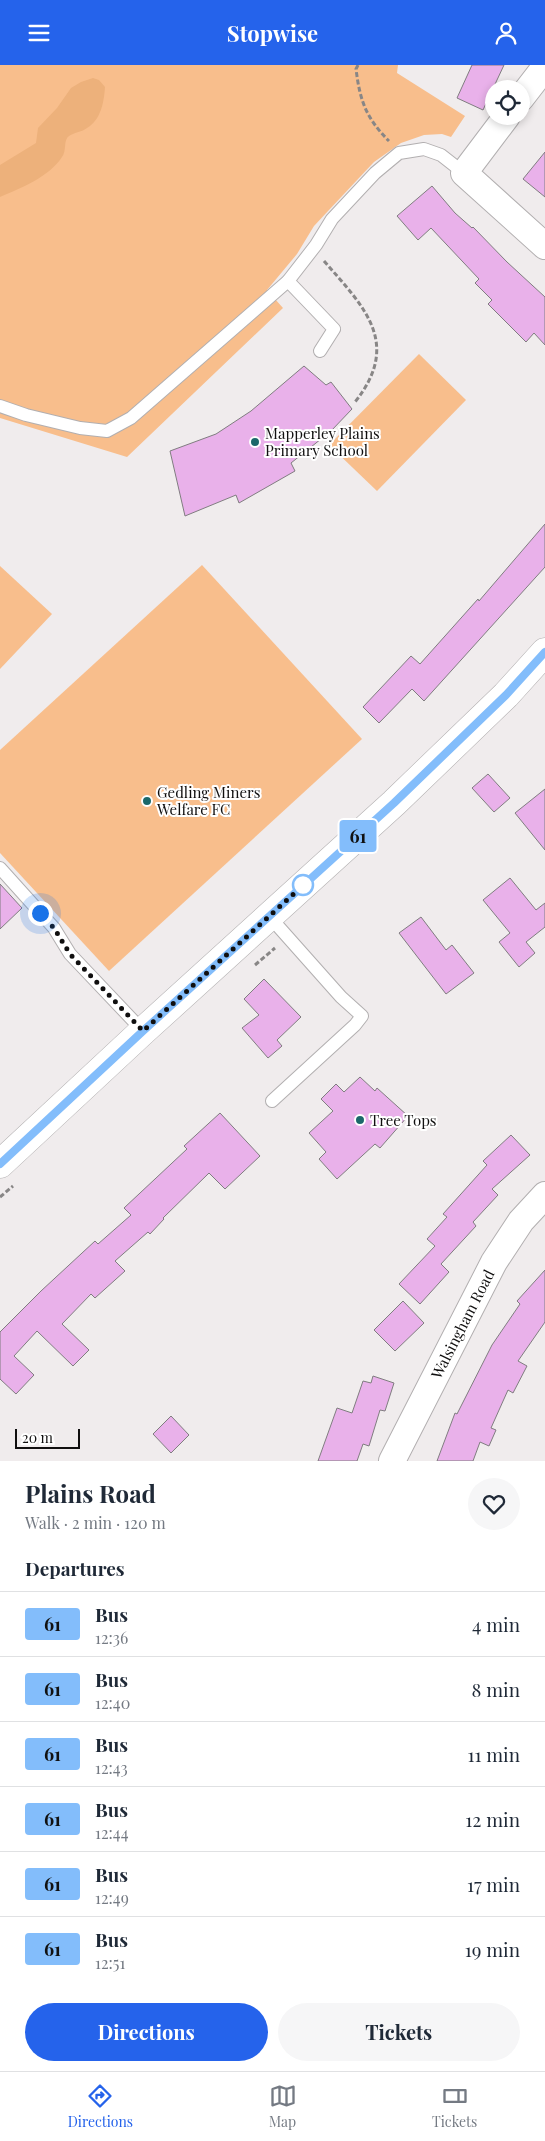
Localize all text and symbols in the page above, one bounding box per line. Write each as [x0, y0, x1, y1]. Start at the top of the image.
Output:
text: Stopwise [227, 18, 318, 48]
icon: menu [25, 19, 53, 47]
icon: person [492, 19, 520, 47]
map controls [485, 80, 530, 125]
button: locate [485, 80, 530, 125]
place label: Mapperley Plains Primary School [265, 423, 380, 460]
marker: Mapperley Plains Primary School [249, 436, 261, 448]
place label: Gedling Miners Welfare FC [156, 782, 260, 819]
marker: Gedling Miners Welfare FC [141, 795, 153, 807]
line badge: 61 [336, 820, 380, 852]
text: 61 [350, 824, 367, 848]
unlabelled marker [292, 874, 314, 896]
your location [28, 901, 53, 926]
place label: Tree Tops [370, 1110, 437, 1130]
marker: Tree Tops [354, 1114, 366, 1126]
street label: Walsingham Road [426, 1266, 499, 1383]
scale bar [15, 1426, 80, 1449]
text: 20 m [22, 1428, 53, 1447]
text: Plains Road [25, 1477, 156, 1509]
button: heart [468, 1478, 520, 1530]
text: Walk · 2 min · 120 m [25, 1512, 166, 1533]
text: Departures [25, 1555, 125, 1581]
text: Bus [95, 1601, 128, 1627]
text: 4 min [472, 1611, 520, 1637]
text: 61 [44, 1612, 61, 1636]
text: 12:36 [95, 1627, 128, 1648]
text: Bus [95, 1666, 128, 1692]
text: 8 min [472, 1676, 520, 1702]
text: 61 [44, 1677, 61, 1701]
text: 12:40 [95, 1692, 130, 1713]
text: Bus [95, 1731, 128, 1757]
text: 11 min [467, 1741, 520, 1767]
text: 61 [44, 1742, 61, 1766]
text: 12:43 [95, 1757, 128, 1778]
text: Bus [95, 1796, 128, 1822]
text: 12 min [465, 1806, 520, 1832]
text: 61 [44, 1807, 61, 1831]
text: 12:44 [95, 1822, 129, 1843]
text: Bus [95, 1861, 128, 1887]
text: 17 min [467, 1871, 520, 1897]
text: 61 [44, 1872, 61, 1896]
text: 12:49 [95, 1887, 129, 1908]
text: Bus [95, 1926, 128, 1952]
text: 19 min [465, 1936, 520, 1962]
text: 61 [44, 1937, 61, 1961]
text: 12:51 [95, 1952, 125, 1973]
button: Directions [25, 2003, 268, 2061]
button: Tickets [278, 2003, 520, 2061]
tab: Directions [68, 2082, 133, 2131]
tab: Map [269, 2082, 297, 2131]
tab: Tickets [432, 2082, 477, 2131]

